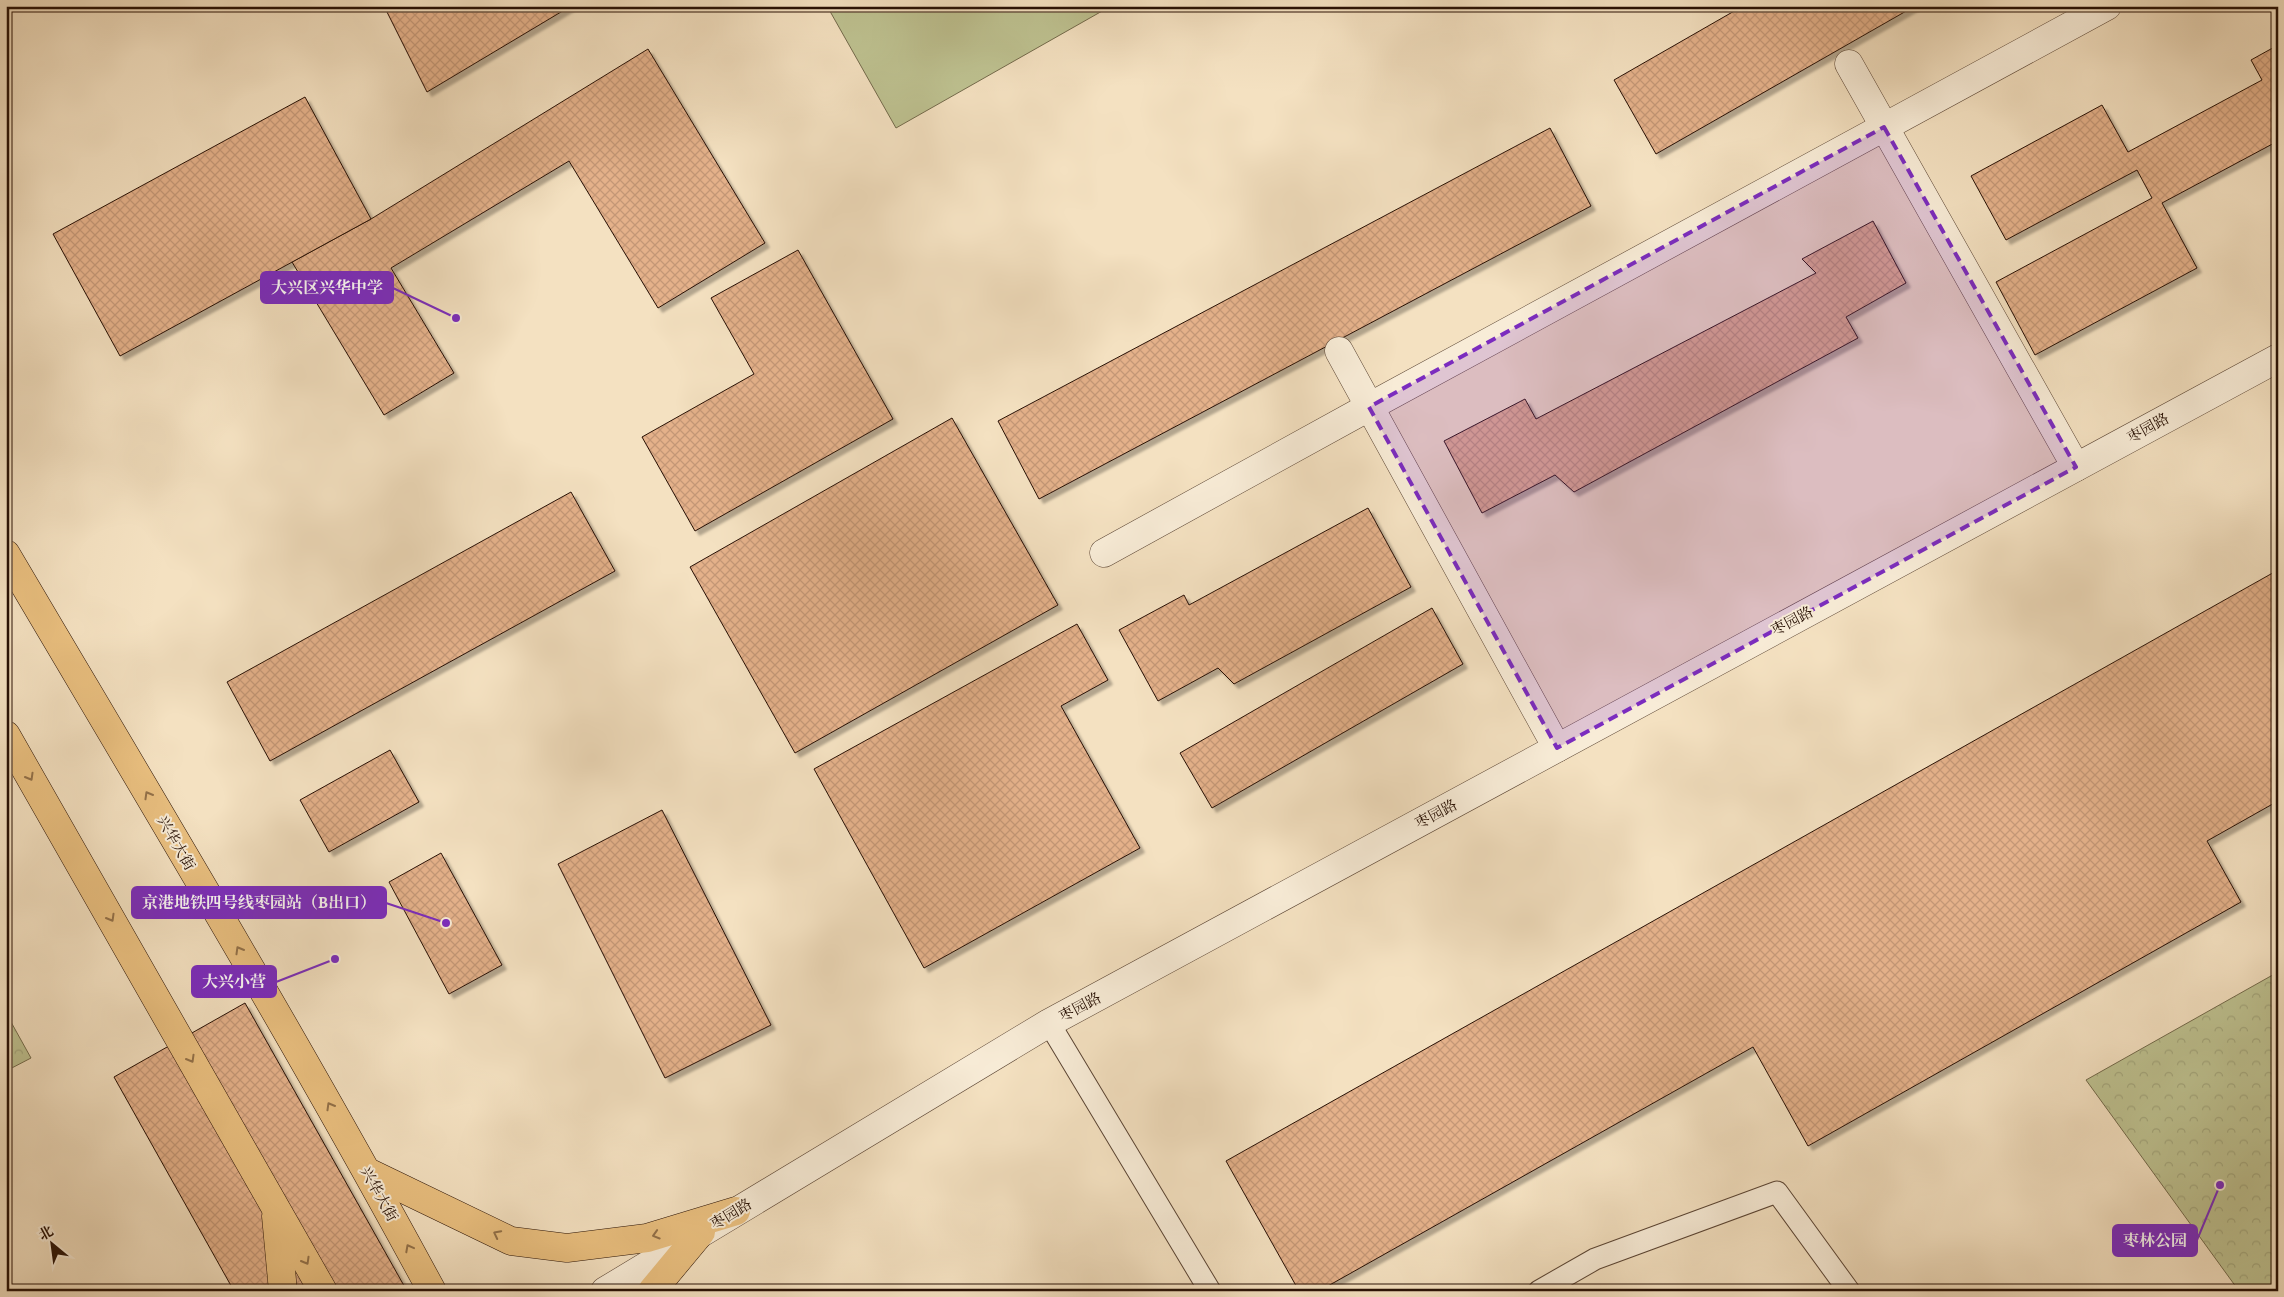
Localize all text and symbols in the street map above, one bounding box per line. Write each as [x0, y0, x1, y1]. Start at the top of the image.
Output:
callout: 大兴区兴华中学 [261, 272, 393, 303]
text: 大兴区兴华中学 [271, 277, 383, 299]
street label: 枣园路 [2123, 408, 2173, 448]
street label: 枣园路 [1767, 602, 1817, 640]
one-way arrow [24, 771, 34, 780]
one-way arrow [145, 791, 155, 800]
street label: 枣园路 [1411, 795, 1461, 833]
street label: 兴华大街 [152, 812, 200, 874]
callout: 京港地铁四号线枣园站（B出口） [132, 887, 386, 918]
text: 京港地铁四号线枣园站（B出口） [142, 892, 376, 914]
one-way arrow [104, 913, 114, 922]
one-way arrow [236, 947, 246, 956]
callout: 大兴小营 [192, 966, 276, 997]
text: 大兴小营 [202, 971, 266, 993]
street label: 枣园路 [1055, 988, 1105, 1026]
one-way arrow [185, 1054, 195, 1063]
one-way arrow [326, 1102, 336, 1111]
street label: 兴华大街 [356, 1163, 402, 1225]
street label: 枣园路 [707, 1194, 755, 1234]
north arrow [28, 1220, 78, 1270]
text: 北 [35, 1221, 57, 1245]
callout: 枣林公园 [2113, 1225, 2197, 1256]
one-way arrow [493, 1230, 502, 1240]
one-way arrow [653, 1230, 661, 1240]
text: 枣林公园 [2123, 1230, 2187, 1252]
one-way arrow [405, 1244, 415, 1253]
one-way arrow [300, 1256, 310, 1265]

